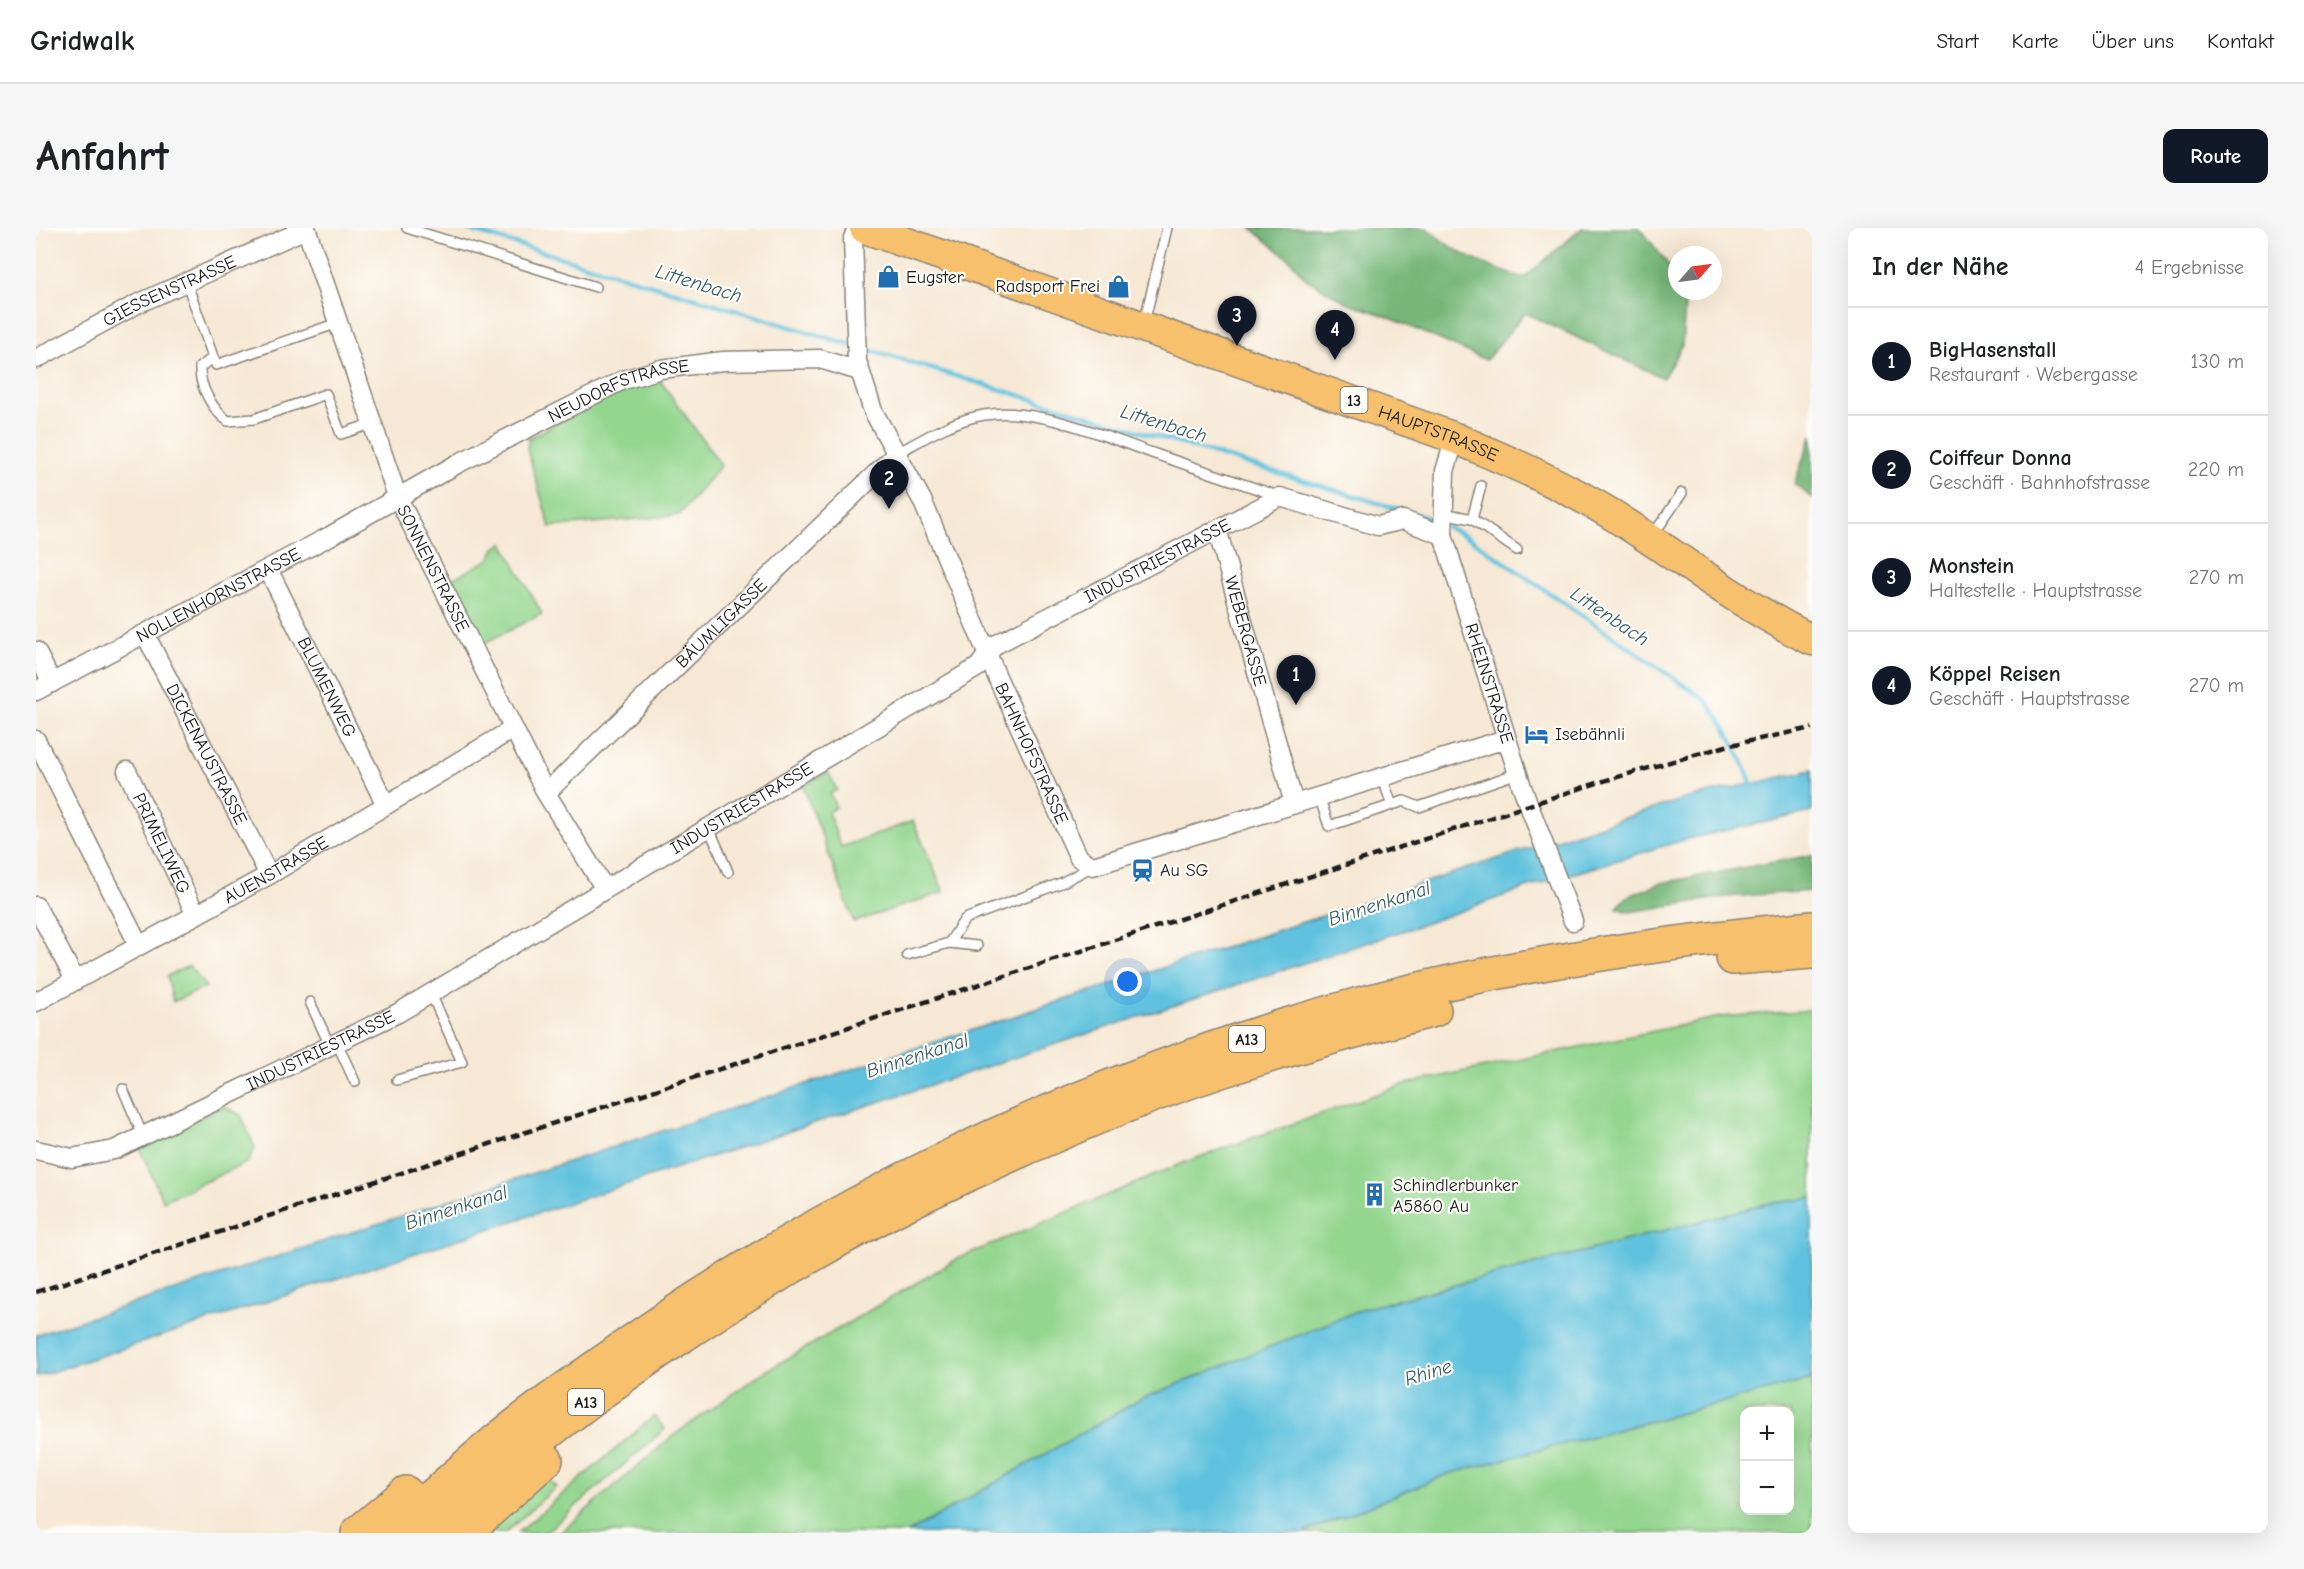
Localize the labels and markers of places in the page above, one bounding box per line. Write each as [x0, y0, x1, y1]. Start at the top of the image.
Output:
shop icon: Eugster [875, 264, 901, 290]
place label: Eugster [906, 267, 965, 288]
shop icon: Radsport Frei [1105, 273, 1131, 299]
place label: Radsport Frei [995, 276, 1100, 297]
pin: 3 [1218, 296, 1256, 346]
pin: 4 [1316, 310, 1354, 360]
pin: 2 [870, 460, 908, 509]
pin: 1 [1276, 656, 1316, 705]
hotel icon: Isebähnli [1524, 721, 1550, 747]
place label: Isebähnli [1555, 724, 1625, 745]
station icon: Au SG [1129, 857, 1155, 883]
place label: Au SG [1160, 860, 1209, 881]
place label: Schindlerbunker A5860 Au [1393, 1175, 1519, 1217]
building icon: Schindlerbunker A5860 Au [1362, 1182, 1388, 1208]

